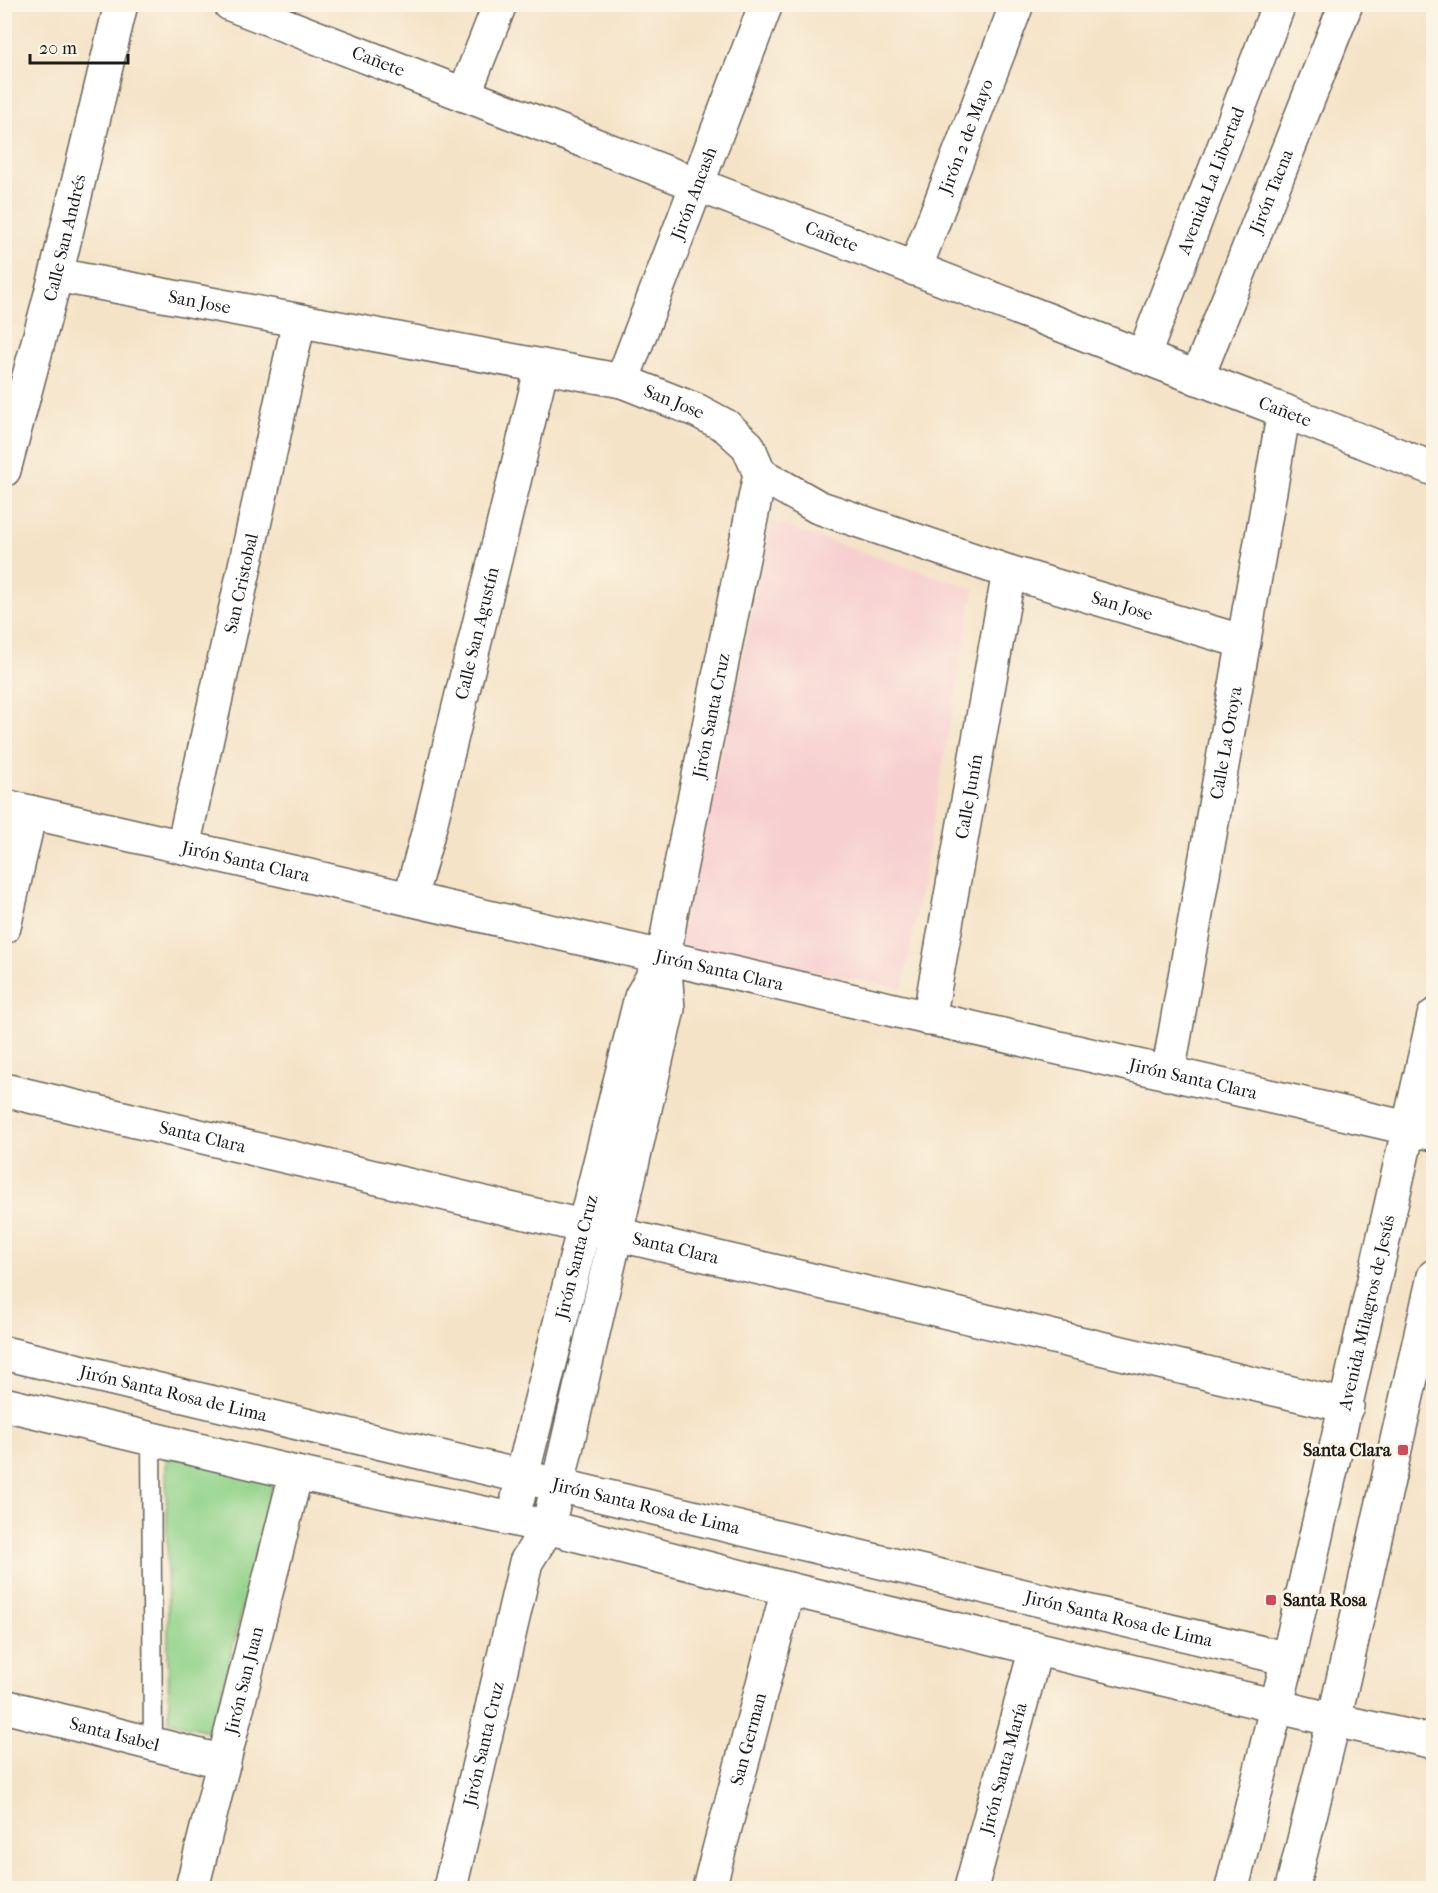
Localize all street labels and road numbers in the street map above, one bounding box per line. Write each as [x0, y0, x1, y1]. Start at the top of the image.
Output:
street label: Cañete [349, 42, 408, 81]
street label: Jirón 2 de Mayo [934, 76, 998, 199]
street label: Avenida La Libertad [1173, 104, 1249, 258]
street label: Jirón Ancash [666, 144, 721, 245]
street label: Jirón Tacna [1245, 146, 1298, 238]
street label: Calle San Andrés [39, 172, 90, 304]
street label: Cañete [802, 217, 861, 256]
street label: San Jose [167, 286, 233, 318]
street label: San Jose [641, 380, 708, 423]
street label: Cañete [1256, 392, 1315, 431]
street label: San Cristobal [220, 531, 262, 635]
street label: Calle San Agustín [451, 564, 503, 702]
street label: San Jose [1089, 587, 1155, 625]
street label: Jirón Santa Cruz [688, 651, 734, 782]
street label: Calle La Oroya [1206, 684, 1246, 801]
street label: Calle Junín [951, 752, 987, 841]
street label: Jirón Santa Clara [178, 836, 312, 886]
street label: Jirón Santa Clara [651, 945, 786, 995]
street label: Jirón Santa Clara [1125, 1053, 1260, 1104]
street label: Santa Clara [157, 1116, 248, 1157]
street label: Jirón Santa Cruz [550, 1193, 602, 1323]
street label: Avenida Milagros de Jesús [1334, 1212, 1399, 1413]
street label: Santa Clara [630, 1228, 722, 1268]
street label: Jirón Santa Rosa de Lima [75, 1360, 270, 1426]
street label: Jirón Santa Rosa de Lima [548, 1473, 743, 1539]
street label: Jirón Santa Rosa de Lima [1021, 1586, 1215, 1651]
street label: Jirón San Juan [220, 1624, 268, 1738]
street label: Jirón Santa Cruz [458, 1679, 508, 1810]
street label: San German [726, 1690, 771, 1788]
street label: Jirón Santa María [975, 1700, 1031, 1838]
street label: Santa Isabel [67, 1713, 162, 1756]

